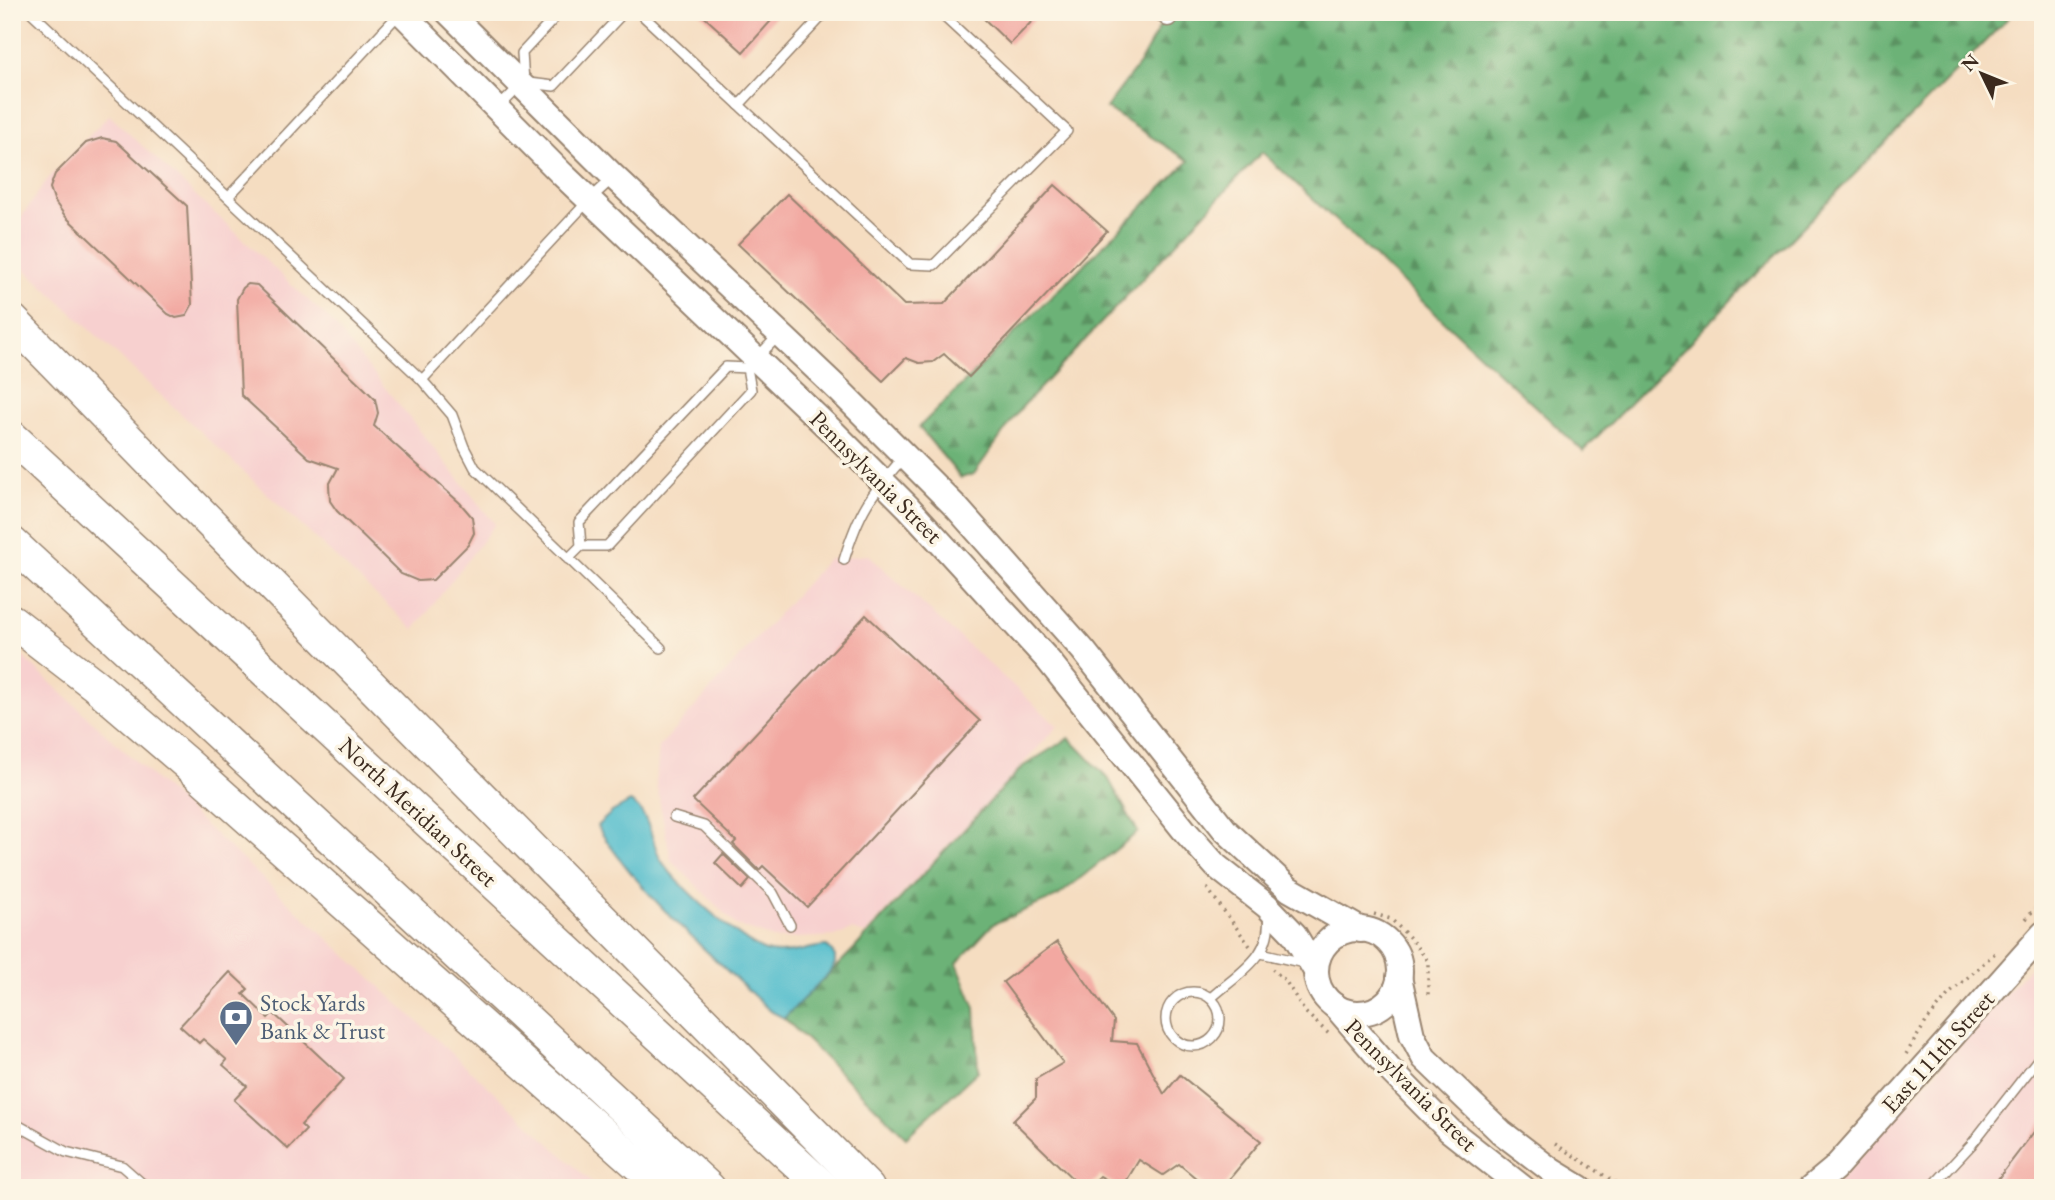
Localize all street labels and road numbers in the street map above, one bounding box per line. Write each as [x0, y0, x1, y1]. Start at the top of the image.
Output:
street label: Pennsylvania Street [803, 403, 950, 550]
street label: North Meridian Street [333, 730, 505, 893]
street label: East 111th Street [1874, 984, 2001, 1119]
street label: Pennsylvania Street [1338, 1011, 1485, 1158]

